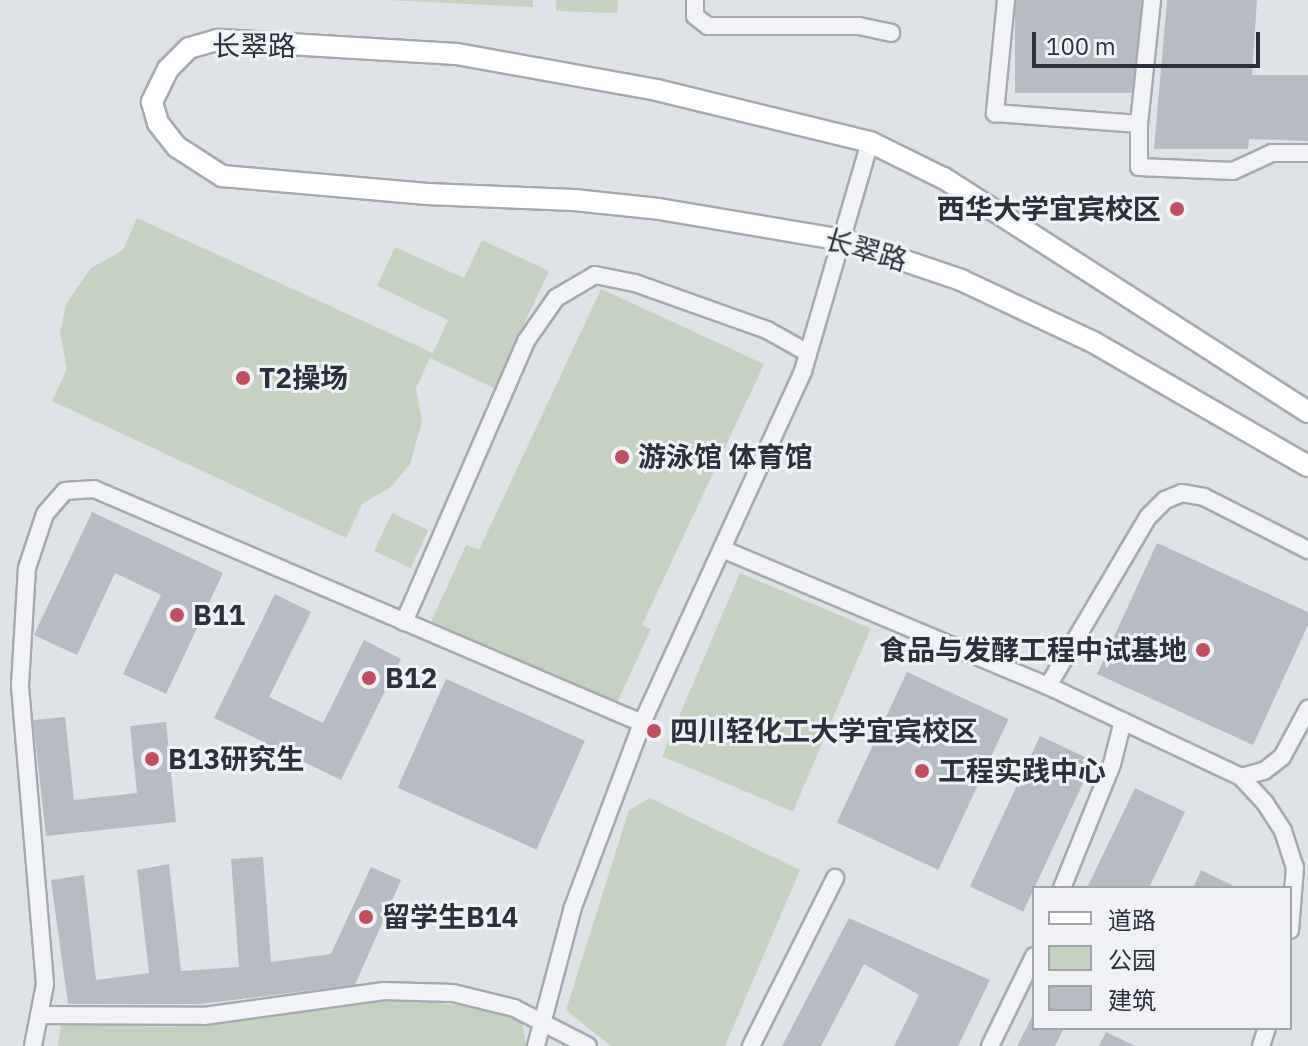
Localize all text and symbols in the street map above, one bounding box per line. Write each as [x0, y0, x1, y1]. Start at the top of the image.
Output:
scale bar [1036, 16, 1264, 66]
street label: 长翠路 [212, 29, 296, 63]
text: 100 m [1046, 30, 1116, 62]
place label: 西华大学宜宾校区 [937, 192, 1161, 226]
marker: 西华大学宜宾校区 [1168, 200, 1186, 218]
street label: 长翠路 [821, 222, 911, 278]
place label: T2操场 [259, 361, 348, 395]
marker: T2操场 [234, 369, 252, 387]
place label: 游泳馆 体育馆 [638, 440, 813, 474]
marker: 游泳馆 体育馆 [613, 448, 631, 466]
place label: B11 [193, 598, 245, 632]
marker: B11 [168, 606, 186, 624]
place label: 食品与发酵工程中试基地 [879, 633, 1187, 667]
marker: 食品与发酵工程中试基地 [1194, 641, 1212, 659]
place label: B12 [385, 661, 437, 695]
marker: B12 [360, 669, 378, 687]
place label: 四川轻化工大学宜宾校区 [670, 714, 978, 748]
marker: 四川轻化工大学宜宾校区 [645, 722, 663, 740]
place label: B13研究生 [168, 742, 304, 776]
marker: B13研究生 [143, 750, 161, 768]
place label: 工程实践中心 [938, 754, 1106, 788]
marker: 工程实践中心 [913, 762, 931, 780]
legend [1032, 886, 1292, 1030]
place label: 留学生B14 [382, 900, 518, 934]
text: 道路 [1108, 904, 1156, 936]
marker: 留学生B14 [357, 908, 375, 926]
text: 公园 [1108, 944, 1156, 976]
text: 建筑 [1108, 984, 1156, 1016]

